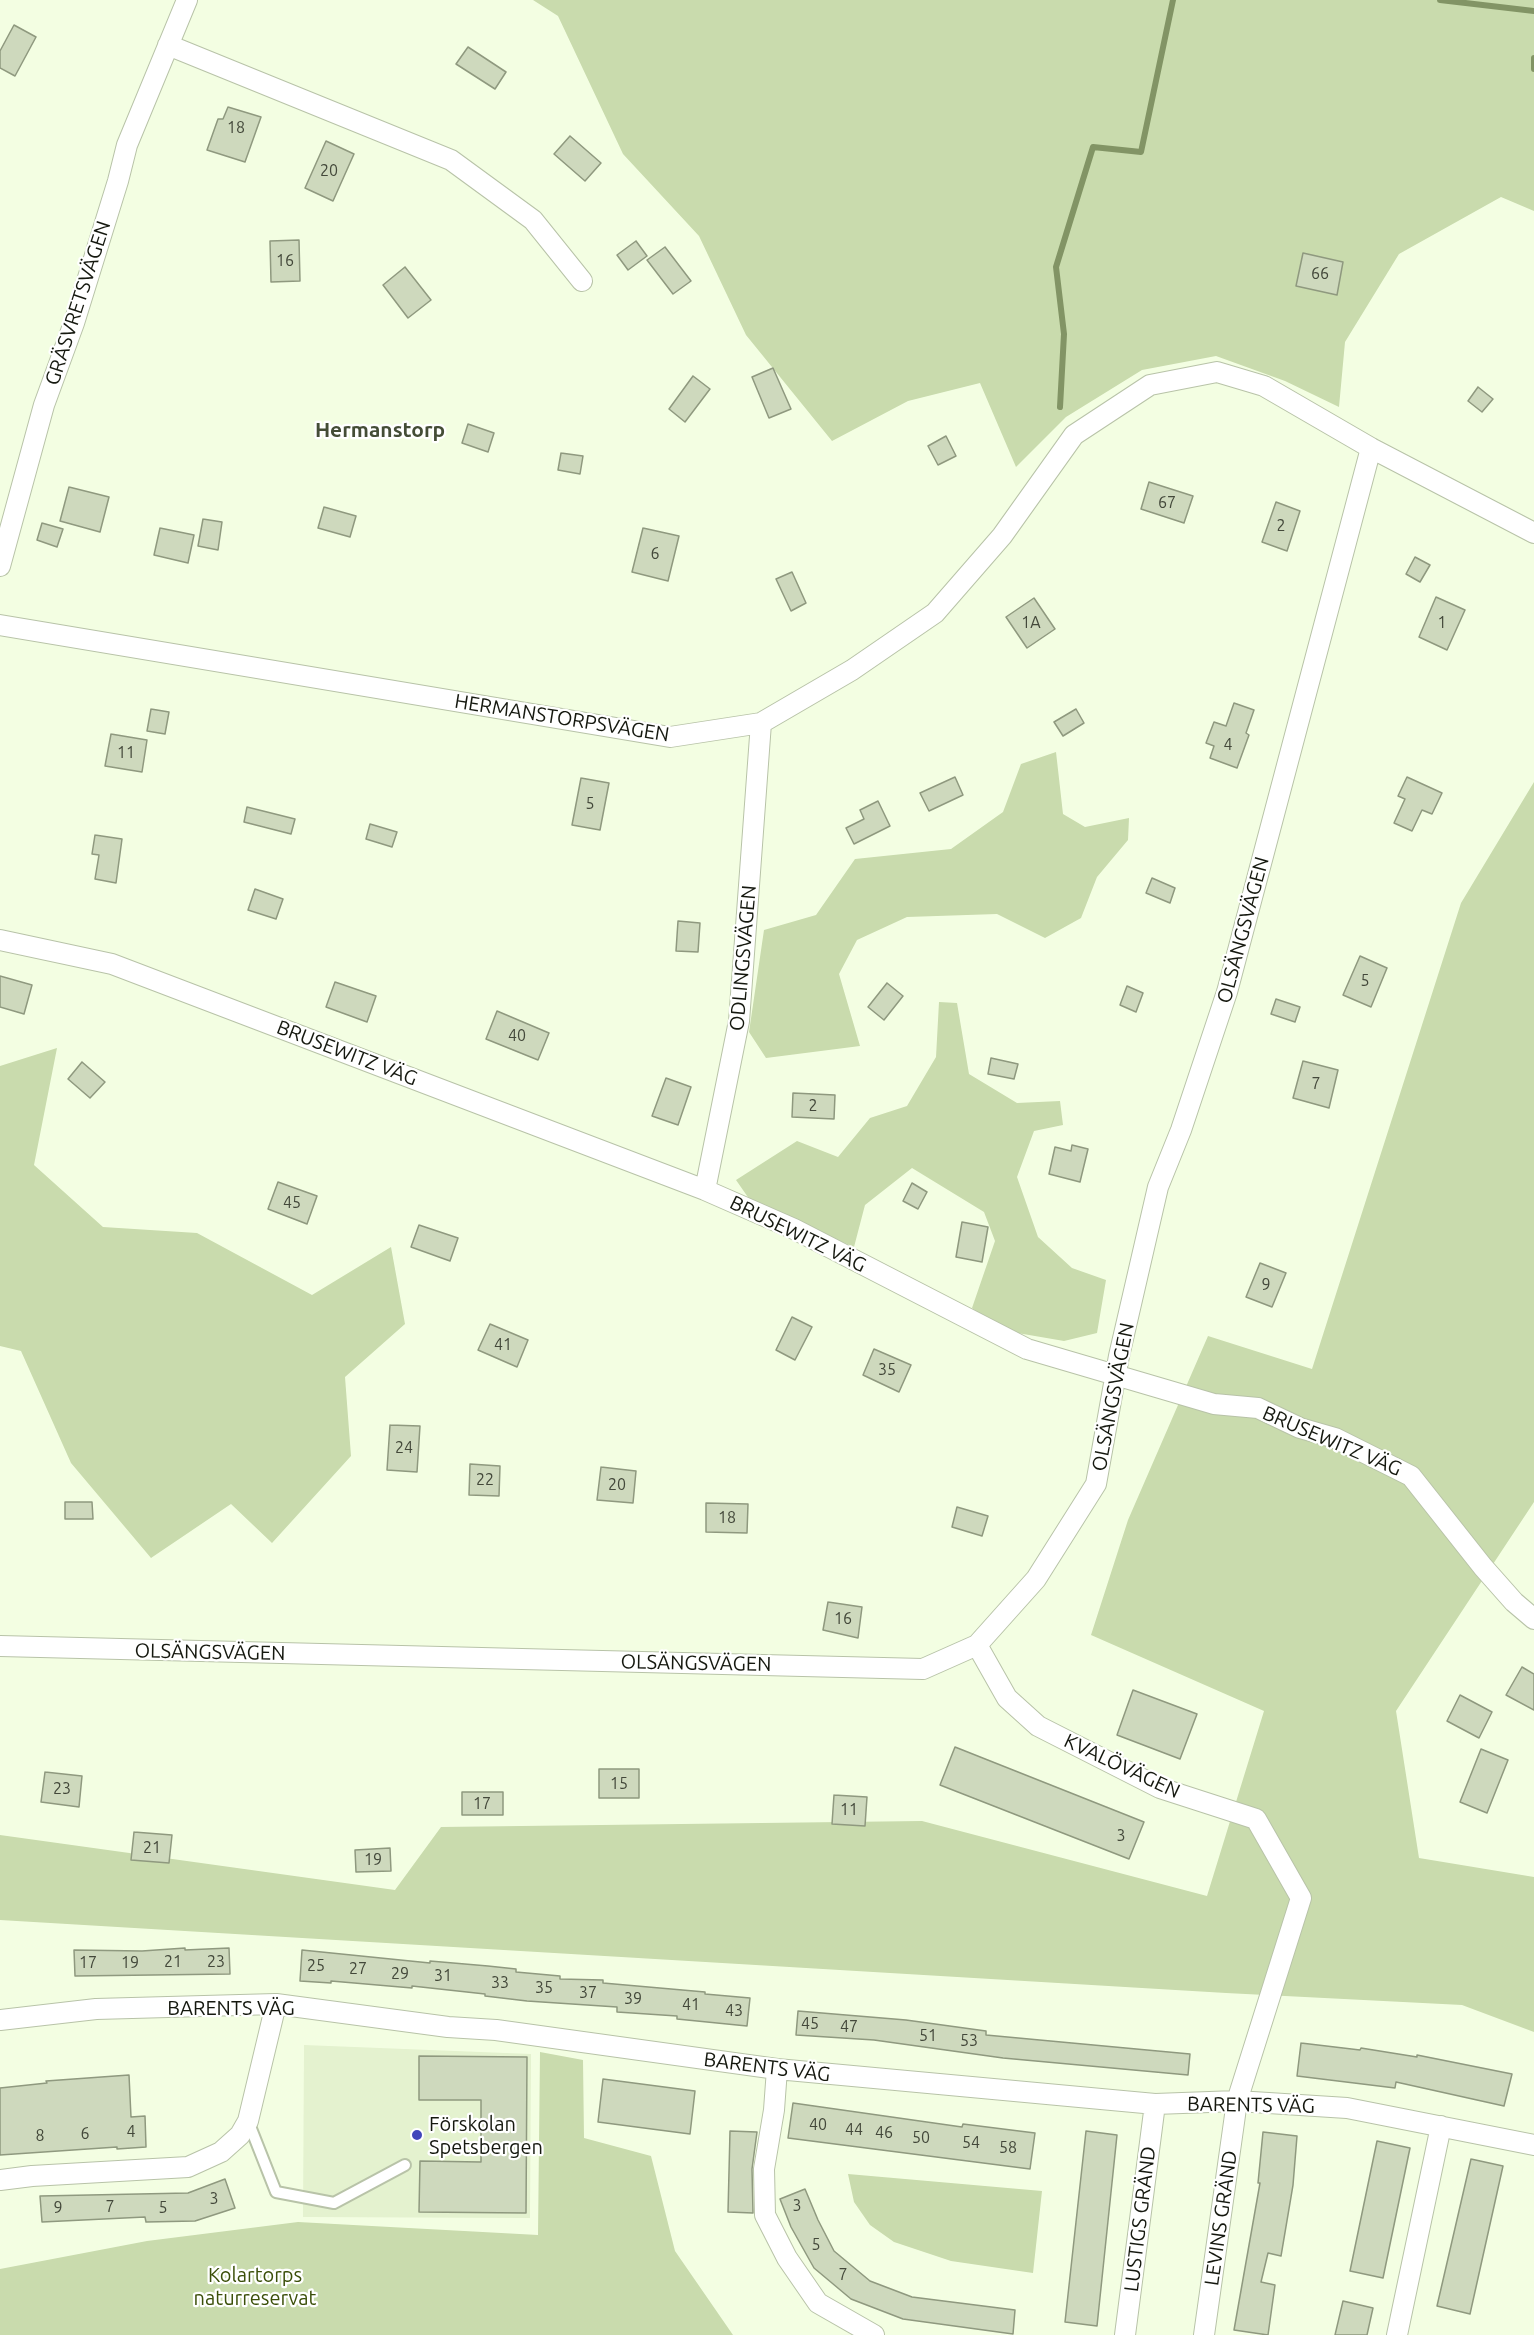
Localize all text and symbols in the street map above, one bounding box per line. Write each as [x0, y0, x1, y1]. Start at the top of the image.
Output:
house number: 18 [227, 118, 245, 138]
house number: 20 [320, 161, 338, 181]
street label: GRÄSVRETSVÄGEN [40, 218, 116, 388]
house number: 16 [276, 251, 294, 271]
house number: 66 [1311, 264, 1329, 284]
district label: Hermanstorp [315, 417, 445, 443]
house number: 67 [1158, 493, 1176, 513]
house number: 2 [1276, 516, 1286, 536]
house number: 6 [650, 544, 660, 564]
house number: 1A [1021, 613, 1041, 633]
house number: 1 [1437, 613, 1447, 633]
street label: HERMANSTORPSVÄGEN [453, 689, 671, 747]
house number: 4 [1223, 735, 1233, 755]
house number: 11 [117, 743, 135, 763]
house number: 5 [585, 794, 595, 814]
street label: OLSÄNGSVÄGEN [1212, 854, 1274, 1006]
street label: ODLINGSVÄGEN [725, 884, 761, 1032]
house number: 5 [1360, 971, 1370, 991]
street label: BRUSEWITZ VÄG [273, 1015, 421, 1091]
house number: 40 [508, 1026, 526, 1046]
house number: 7 [1311, 1074, 1321, 1094]
house number: 2 [808, 1096, 818, 1116]
street label: BRUSEWITZ VÄG [726, 1191, 870, 1277]
house number: 45 [283, 1193, 301, 1213]
house number: 9 [1261, 1275, 1271, 1295]
street label: OLSÄNGSVÄGEN [1087, 1321, 1139, 1473]
house number: 41 [494, 1335, 512, 1355]
house number: 35 [878, 1360, 896, 1380]
street label: BRUSEWITZ VÄG [1259, 1401, 1405, 1481]
house number: 24 [395, 1438, 413, 1458]
house number: 22 [476, 1470, 494, 1490]
house number: 20 [608, 1475, 626, 1495]
house number: 18 [718, 1508, 736, 1528]
house number: 16 [834, 1609, 852, 1629]
street label: OLSÄNGSVÄGEN [134, 1639, 286, 1665]
street label: OLSÄNGSVÄGEN [620, 1650, 772, 1676]
street label: KVALÖVÄGEN [1060, 1729, 1184, 1803]
house number: 15 [610, 1774, 628, 1794]
house number: 23 [53, 1779, 71, 1799]
house number: 17 [473, 1794, 491, 1814]
house number: 11 [840, 1800, 858, 1820]
house number: 3 [1116, 1826, 1126, 1846]
house number: 21 [143, 1838, 161, 1858]
house number: 19 [364, 1850, 382, 1870]
house number: 21 [164, 1952, 182, 1972]
house number: 23 [207, 1952, 225, 1972]
house number: 17 [79, 1953, 97, 1973]
house number: 19 [121, 1953, 139, 1973]
house number: 25 [307, 1956, 325, 1976]
house number: 27 [349, 1959, 367, 1979]
house number: 29 [391, 1964, 409, 1984]
house number: 31 [434, 1966, 452, 1986]
house number: 33 [491, 1973, 509, 1993]
house number: 35 [535, 1978, 553, 1998]
house number: 37 [579, 1983, 597, 2003]
house number: 39 [624, 1989, 642, 2009]
house number: 41 [682, 1995, 700, 2015]
street label: BARENTS VÄG [167, 1996, 295, 2020]
house number: 43 [725, 2001, 743, 2021]
house number: 45 [801, 2014, 819, 2034]
house number: 47 [840, 2017, 858, 2037]
house number: 51 [919, 2026, 937, 2046]
house number: 53 [960, 2031, 978, 2051]
street label: BARENTS VÄG [702, 2047, 832, 2087]
street label: BARENTS VÄG [1187, 2092, 1315, 2118]
place label: Förskolan Spetsbergen [429, 2112, 543, 2159]
house number: 40 [809, 2115, 827, 2135]
house number: 44 [845, 2120, 863, 2140]
house number: 4 [126, 2122, 136, 2142]
house number: 46 [875, 2123, 893, 2143]
house number: 6 [80, 2124, 90, 2144]
house number: 8 [35, 2126, 45, 2146]
marker: Förskolan Spetsbergen [410, 2128, 424, 2142]
house number: 50 [912, 2128, 930, 2148]
house number: 54 [962, 2133, 980, 2153]
house number: 58 [999, 2138, 1017, 2158]
street label: LUSTIGS GRÄND [1119, 2145, 1161, 2293]
street label: LEVINS GRÄND [1200, 2149, 1242, 2287]
house number: 3 [209, 2189, 219, 2209]
house number: 3 [792, 2196, 802, 2216]
house number: 7 [105, 2197, 115, 2217]
house number: 9 [53, 2198, 63, 2218]
house number: 5 [158, 2198, 168, 2218]
house number: 5 [811, 2235, 821, 2255]
park label: Kolartorps naturreservat [194, 2263, 316, 2310]
house number: 7 [838, 2265, 848, 2285]

